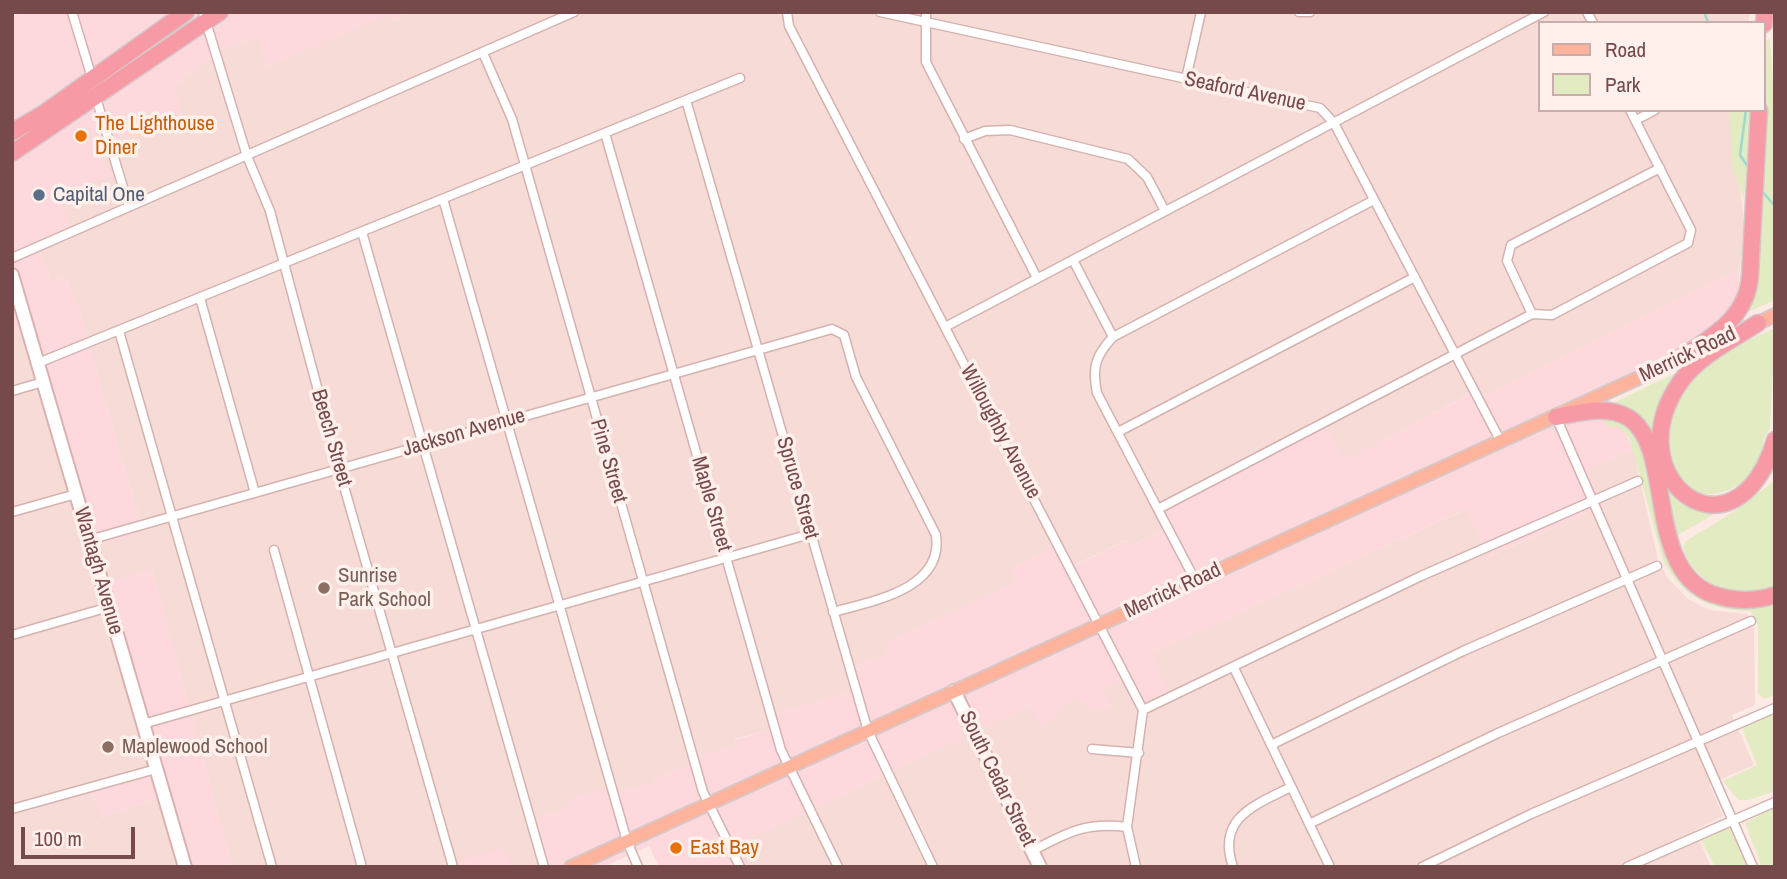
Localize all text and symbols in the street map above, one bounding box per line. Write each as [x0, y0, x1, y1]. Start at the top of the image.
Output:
legend [1538, 21, 1766, 112]
text: Road [1605, 35, 1646, 64]
street label: Seaford Avenue [1182, 67, 1308, 117]
text: Park [1605, 70, 1640, 99]
place label: The Lighthouse Diner [95, 111, 215, 161]
marker: The Lighthouse Diner [73, 128, 89, 144]
place label: Capital One [53, 182, 145, 208]
marker: Capital One [31, 187, 47, 203]
street label: Merrick Road [1636, 322, 1740, 388]
street label: Willoughby Avenue [954, 361, 1046, 503]
street label: Beech Street [305, 387, 357, 489]
street label: Jackson Avenue [400, 404, 528, 462]
street label: Pine Street [584, 416, 632, 506]
street label: Spruce Street [770, 434, 824, 542]
street label: Maple Street [685, 454, 737, 554]
street label: Wantagh Avenue [68, 504, 128, 638]
street label: Merrick Road [1121, 558, 1225, 624]
place label: Sunrise Park School [338, 563, 431, 613]
marker: Sunrise Park School [316, 580, 332, 596]
street label: South Cedar Street [953, 707, 1041, 851]
place label: Maplewood School [122, 734, 267, 760]
marker: Maplewood School [100, 739, 116, 755]
scale bar [24, 812, 138, 856]
text: 100 m [34, 824, 82, 853]
place label: East Bay [690, 835, 759, 861]
marker: East Bay [668, 840, 684, 856]

